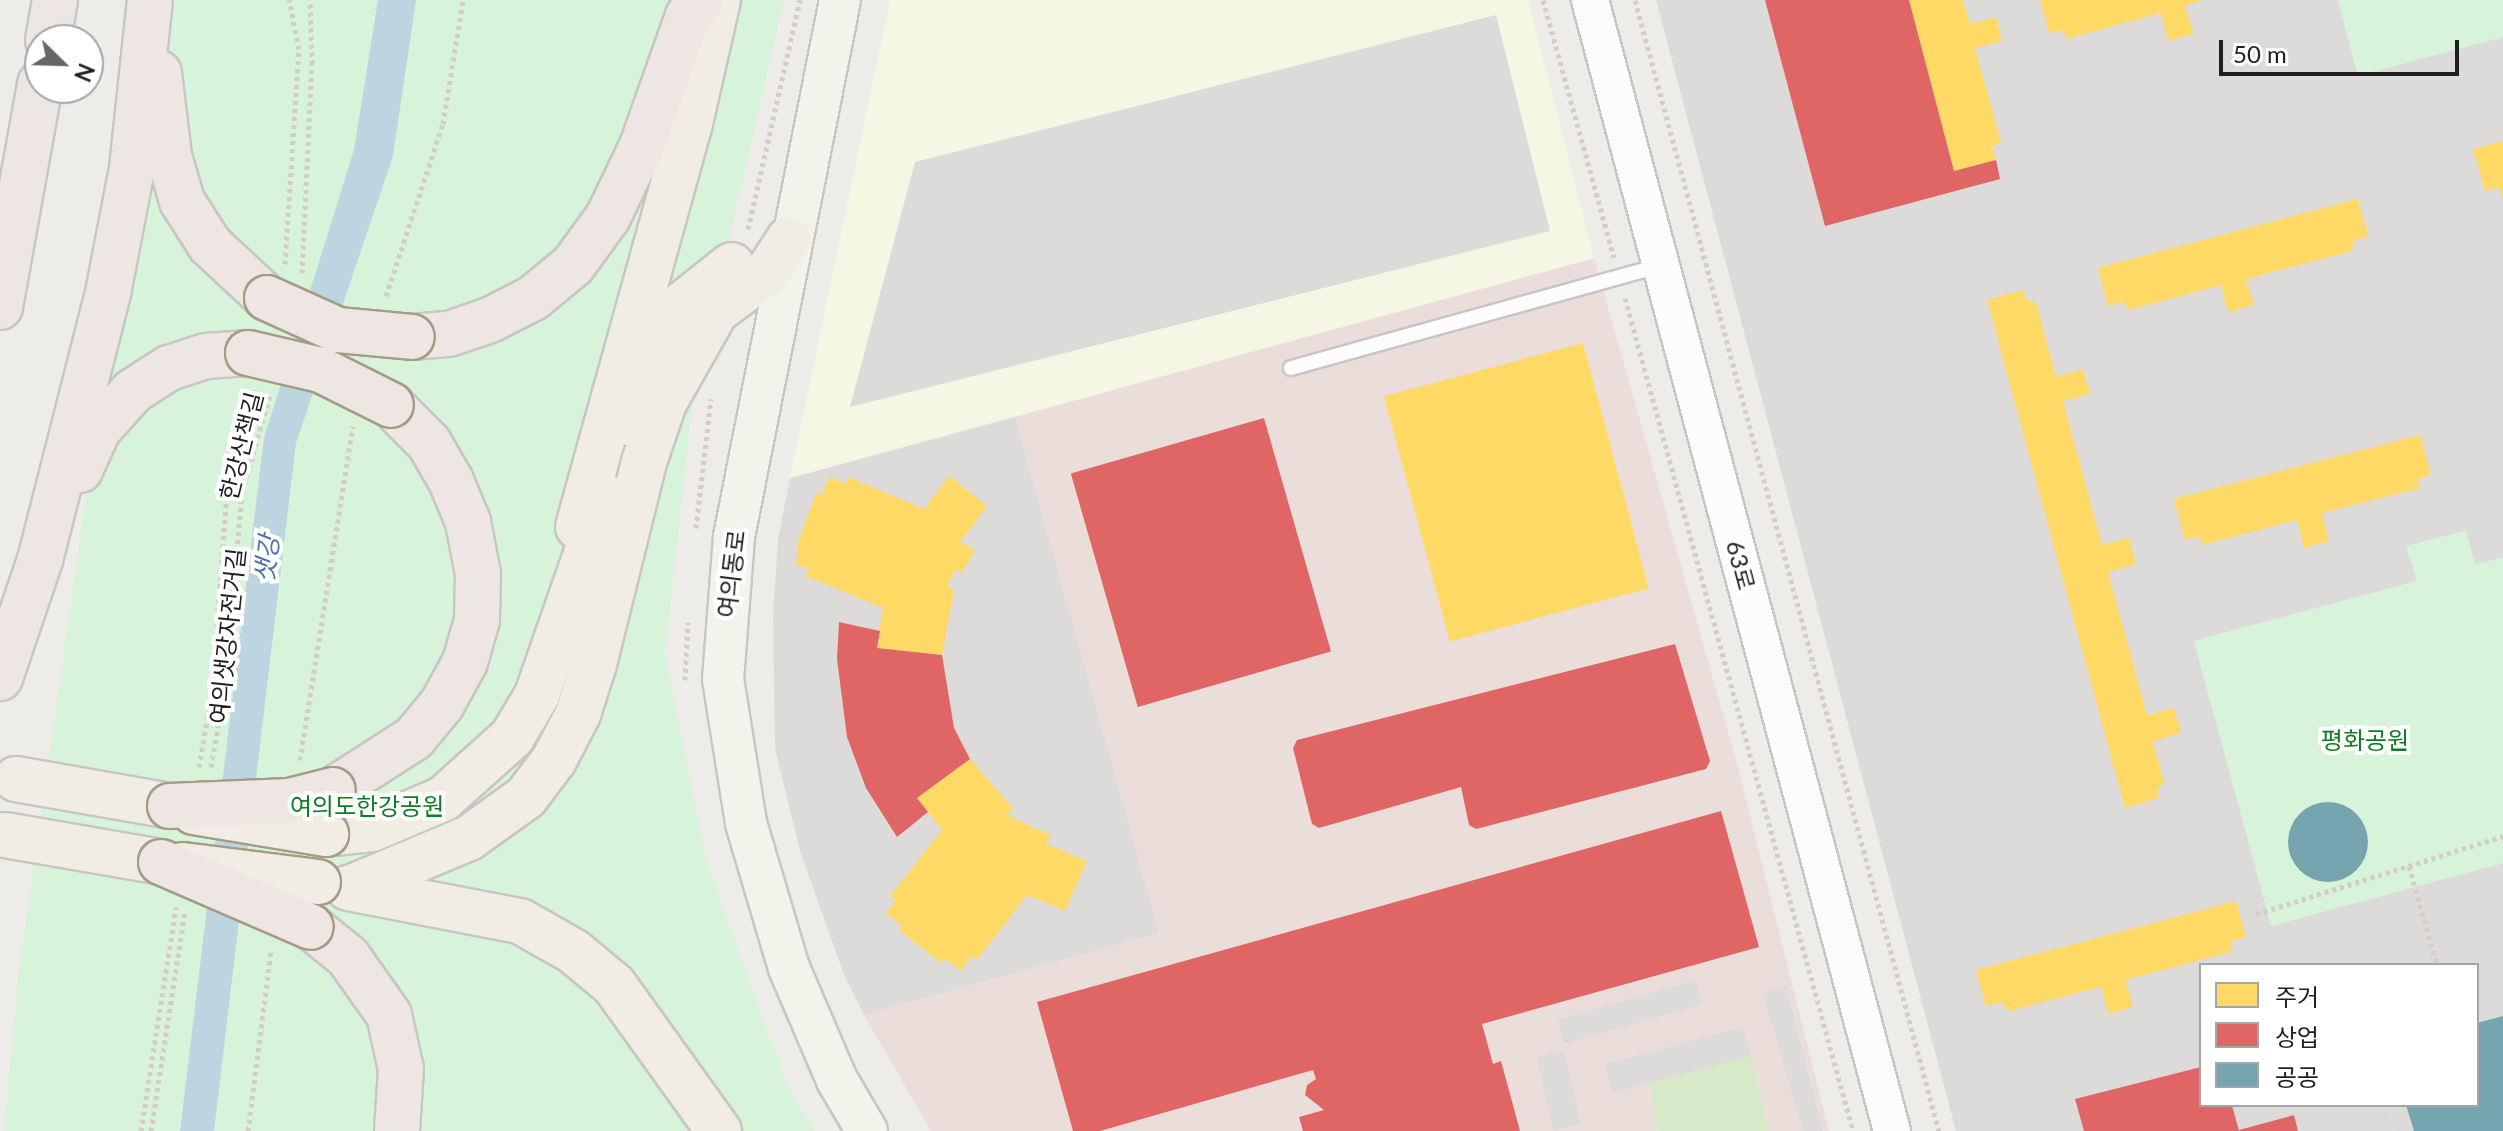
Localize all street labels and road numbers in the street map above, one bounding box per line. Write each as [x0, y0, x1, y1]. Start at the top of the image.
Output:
street label: 한강산책길 [214, 389, 268, 503]
street label: 여의동로 [711, 528, 751, 620]
street label: 63로 [1721, 537, 1761, 593]
street label: 여의샛강자전거길 [203, 547, 251, 725]

